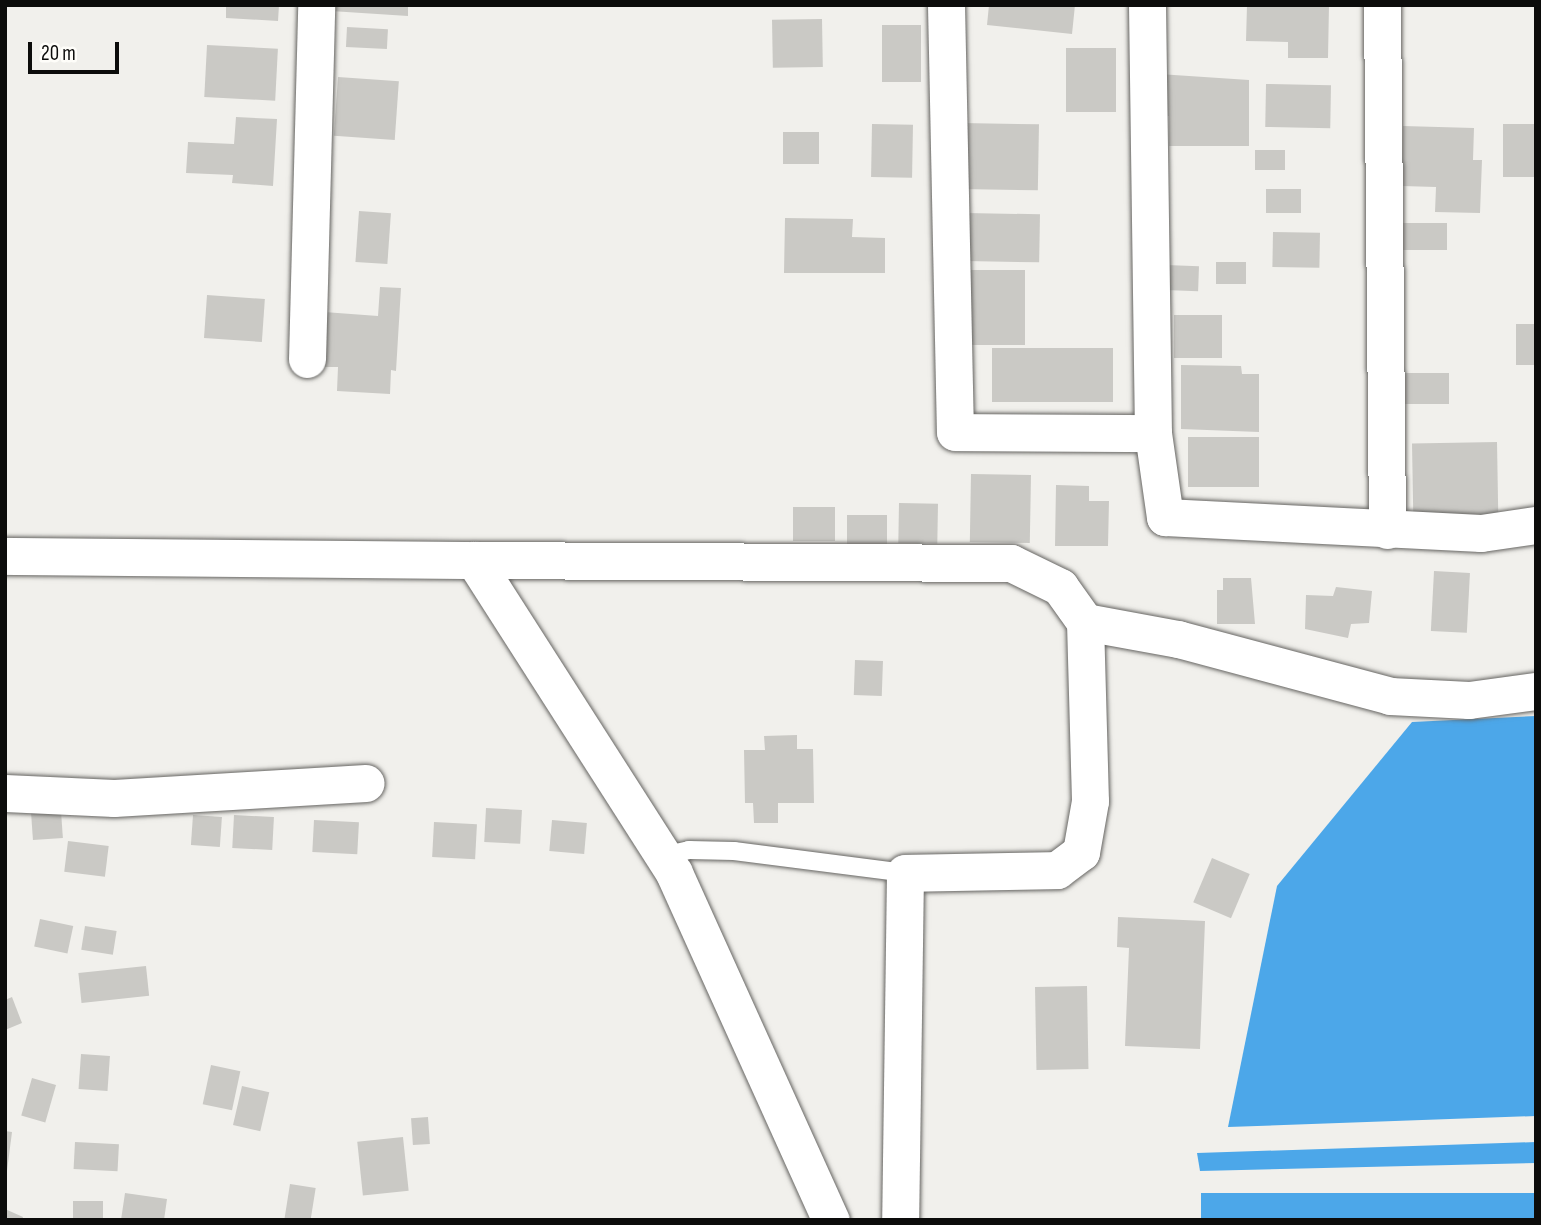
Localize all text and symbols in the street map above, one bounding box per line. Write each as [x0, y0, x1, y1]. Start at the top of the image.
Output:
scale bar [32, 28, 122, 72]
text: 20 m [41, 41, 76, 66]

